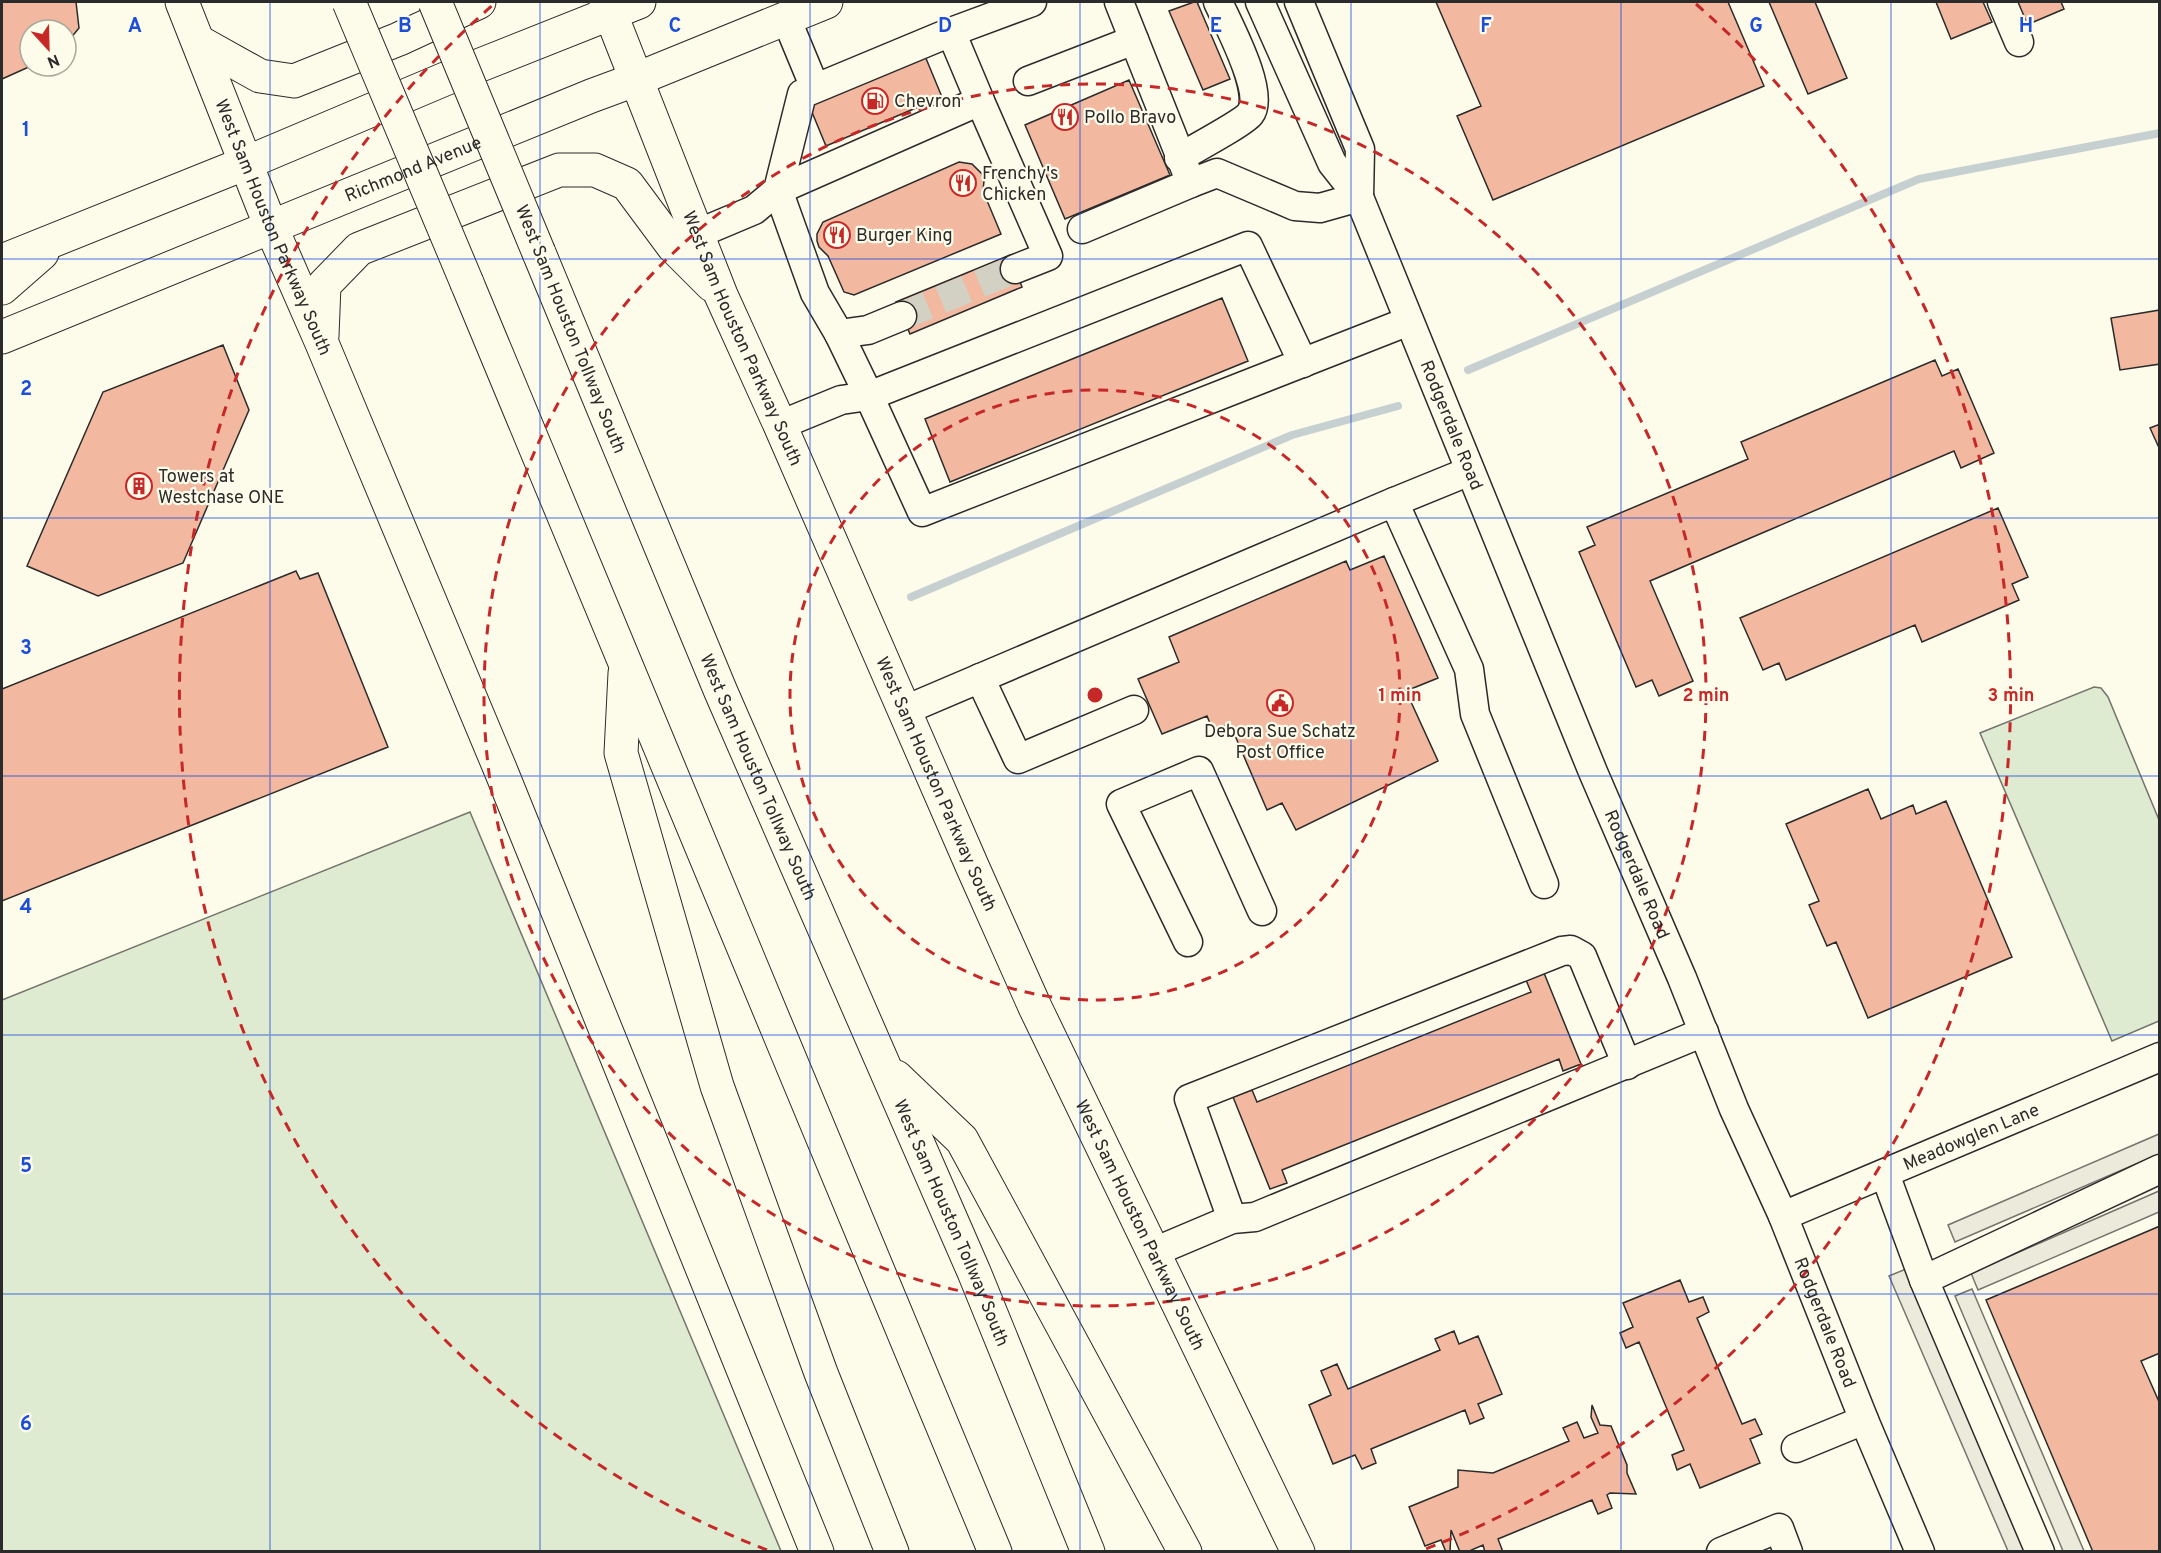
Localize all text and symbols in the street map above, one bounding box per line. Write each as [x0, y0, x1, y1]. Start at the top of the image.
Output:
text: A [128, 14, 142, 40]
text: B [398, 14, 412, 40]
text: C [669, 14, 681, 40]
text: D [938, 14, 952, 40]
text: E [1210, 14, 1222, 40]
text: F [1480, 14, 1492, 40]
text: G [1749, 14, 1763, 40]
text: H [2019, 14, 2033, 40]
north arrow [18, 18, 78, 78]
text: N [44, 49, 62, 71]
fuel station icon: Chevron [860, 86, 890, 116]
place label: Chevron [894, 91, 961, 114]
street label: West Sam Houston Parkway South [209, 96, 336, 359]
restaurant icon: Pollo Bravo [1050, 102, 1080, 132]
place label: Pollo Bravo [1084, 107, 1176, 130]
text: 1 [22, 118, 30, 144]
street label: Richmond Avenue [342, 132, 485, 208]
place label: Frenchy's Chicken [982, 163, 1059, 207]
restaurant icon: Frenchy's Chicken [948, 168, 978, 198]
street label: West Sam Houston Tollway South [509, 202, 630, 457]
street label: West Sam Houston Parkway South [676, 208, 806, 470]
restaurant icon: Burger King [822, 220, 852, 250]
place label: Burger King [856, 225, 953, 248]
street label: Rodgerdale Road [1414, 357, 1487, 494]
text: 2 [20, 377, 32, 403]
place label: Towers at Westchase ONE [158, 466, 285, 510]
building icon: Towers at Westchase ONE [124, 471, 154, 501]
text: 3 [20, 636, 32, 662]
street label: West Sam Houston Tollway South [693, 651, 821, 904]
street label: West Sam Houston Parkway South [869, 654, 1001, 915]
centre of rings [1085, 685, 1105, 705]
text: 1 min [1378, 685, 1422, 708]
text: 2 min [1682, 685, 1730, 708]
text: 3 min [1988, 685, 2034, 708]
public building icon: Debora Sue Schatz Post Office [1265, 688, 1295, 718]
place label: Debora Sue Schatz Post Office [1204, 721, 1356, 765]
street label: Rodgerdale Road [1598, 807, 1674, 943]
text: 4 [20, 895, 32, 921]
street label: West Sam Houston Tollway South [887, 1096, 1013, 1350]
street label: West Sam Houston Parkway South [1069, 1097, 1209, 1355]
street label: Meadowglen Lane [1900, 1099, 2043, 1177]
text: 5 [20, 1154, 32, 1180]
street label: Rodgerdale Road [1788, 1254, 1860, 1391]
text: 6 [20, 1412, 32, 1438]

